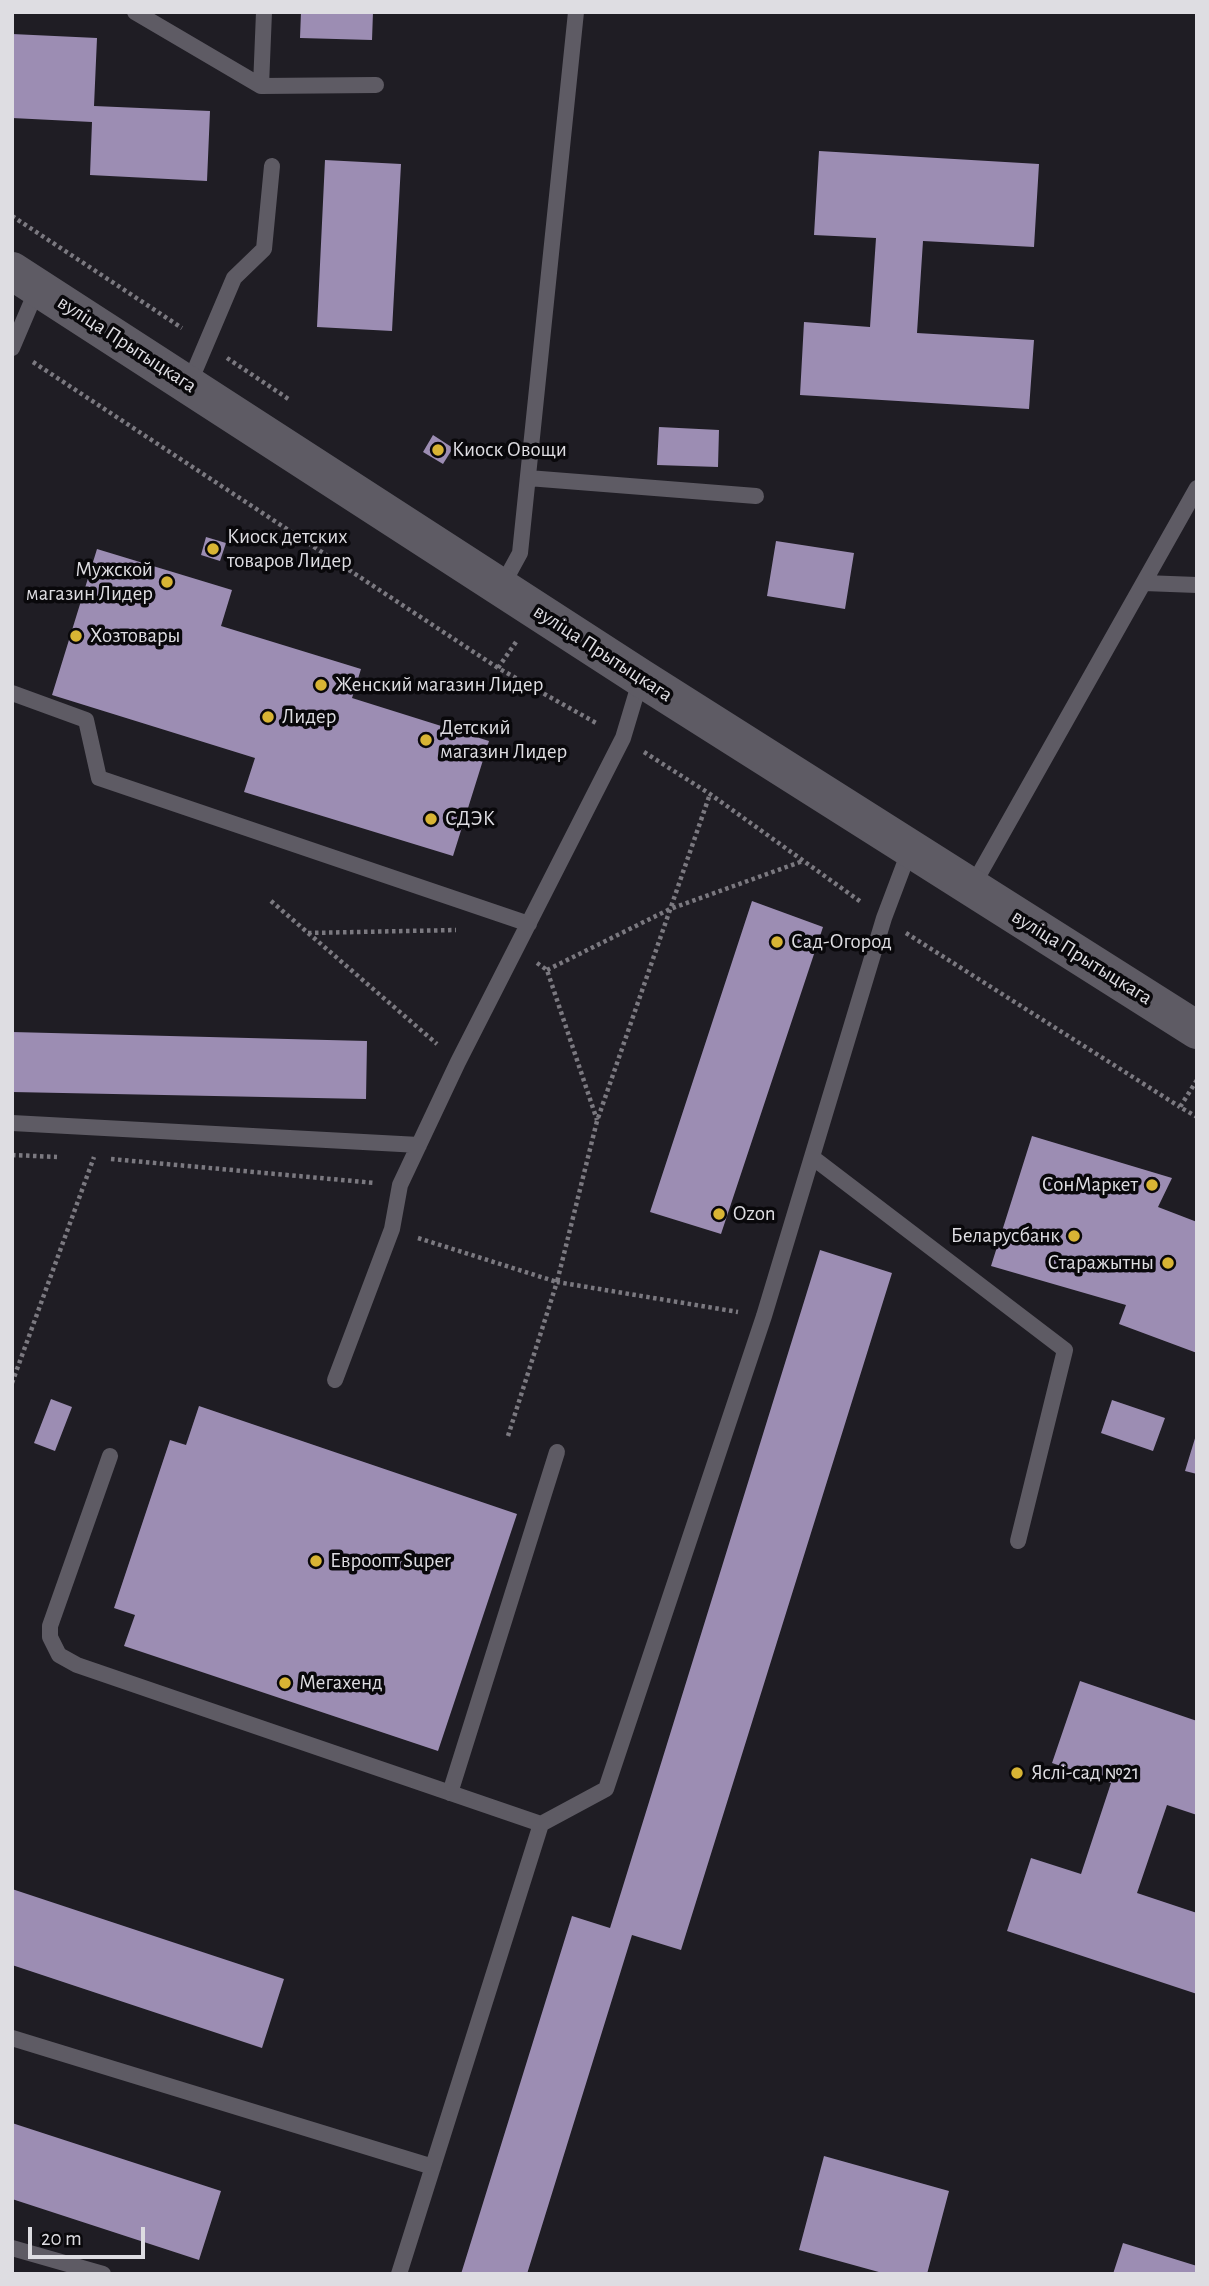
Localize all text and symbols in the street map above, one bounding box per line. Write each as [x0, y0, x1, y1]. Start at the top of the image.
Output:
street label: вуліца Прытыцкага [53, 290, 201, 398]
place label: Киоск Овощи [452, 437, 567, 463]
marker: Киоск Овощи [430, 442, 446, 458]
place label: Киоск детских товаров Лидер [227, 524, 352, 574]
marker: Киоск детских товаров Лидер [205, 541, 221, 557]
place label: Мужской магазин Лидер [26, 557, 153, 607]
marker: Мужской магазин Лидер [159, 574, 175, 590]
street label: вуліца Прытыцкага [529, 599, 677, 707]
place label: Хозтовары [90, 623, 181, 649]
marker: Хозтовары [68, 628, 84, 644]
place label: Женский магазин Лидер [335, 672, 543, 698]
marker: Женский магазин Лидер [313, 677, 329, 693]
place label: Лидер [282, 704, 336, 730]
marker: Лидер [260, 709, 276, 725]
place label: Детский магазин Лидер [440, 715, 567, 765]
marker: Детский магазин Лидер [418, 732, 434, 748]
place label: СДЭК [445, 806, 495, 832]
marker: СДЭК [423, 811, 439, 827]
street label: вуліца Прытыцкага [1007, 904, 1157, 1010]
place label: Сад-Огород [791, 929, 892, 955]
marker: Сад-Огород [769, 934, 785, 950]
place label: СонМаркет [1042, 1172, 1138, 1198]
marker: СонМаркет [1144, 1177, 1160, 1193]
place label: Ozon [733, 1201, 776, 1227]
marker: Ozon [711, 1206, 727, 1222]
place label: Беларусбанк [951, 1223, 1060, 1249]
marker: Беларусбанк [1066, 1228, 1082, 1244]
place label: Старажытны [1047, 1250, 1154, 1276]
marker: Старажытны [1160, 1255, 1176, 1271]
place label: Евроопт Super [330, 1548, 451, 1574]
marker: Евроопт Super [308, 1553, 324, 1569]
place label: Мегахенд [299, 1670, 383, 1696]
marker: Мегахенд [277, 1675, 293, 1691]
place label: Яслі-сад №21 [1031, 1760, 1139, 1786]
marker: Яслі-сад №21 [1009, 1765, 1025, 1781]
scale bar [32, 2212, 149, 2256]
text: 20 m [41, 2228, 82, 2249]

